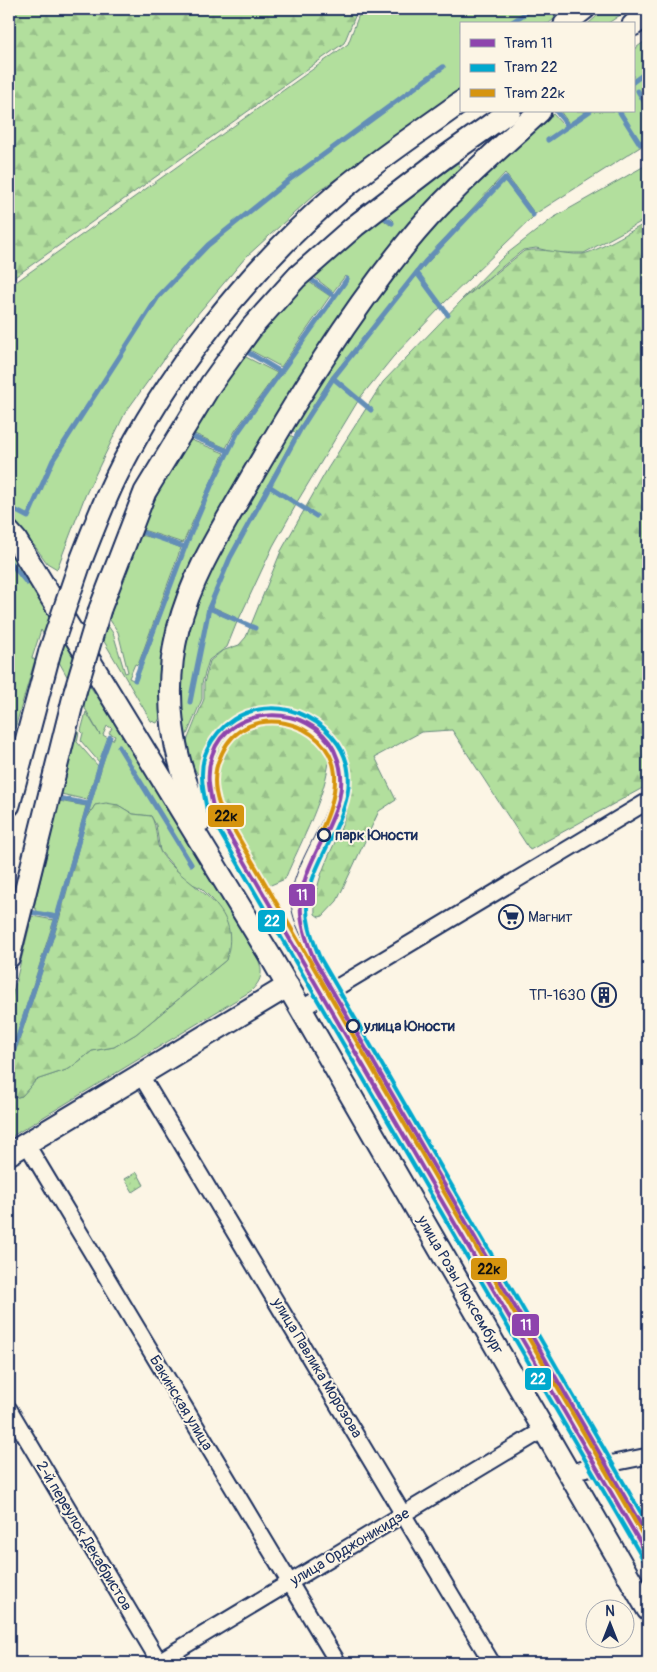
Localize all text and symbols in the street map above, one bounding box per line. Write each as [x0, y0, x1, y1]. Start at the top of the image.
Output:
legend [460, 22, 634, 112]
text: Tram 11 [504, 34, 553, 53]
text: Tram 22 [504, 58, 558, 77]
text: Tram 22к [504, 84, 566, 103]
line badge: 22к [207, 804, 245, 828]
text: 22к [215, 808, 237, 825]
place label: парк Юности [335, 826, 418, 845]
marker: парк Юности [317, 828, 331, 842]
line badge: 11 [288, 883, 316, 907]
text: 11 [297, 887, 307, 904]
supermarket icon: Магнит [498, 904, 524, 930]
place label: Магнит [528, 908, 573, 927]
line badge: 22 [257, 909, 286, 933]
text: 22 [264, 913, 280, 930]
building icon: ТП-1630 [591, 982, 617, 1008]
place label: ТП-1630 [529, 986, 586, 1005]
place label: улица Юности [363, 1017, 455, 1036]
marker: улица Юности [346, 1019, 360, 1033]
street label: улица Розы Люксембург [412, 1211, 507, 1358]
line badge: 22к [470, 1257, 508, 1281]
text: 22к [478, 1261, 500, 1278]
street label: улица Павлика Морозова [267, 1294, 366, 1442]
line badge: 11 [511, 1313, 540, 1337]
text: 11 [521, 1317, 531, 1334]
street label: Бакинская улица [145, 1352, 217, 1454]
line badge: 22 [524, 1367, 552, 1391]
text: 22 [530, 1371, 546, 1388]
street label: 2-й переулок Декабристов [32, 1458, 136, 1614]
street label: улица Орджоникидзе [286, 1504, 414, 1591]
north arrow [584, 1600, 634, 1650]
text: N [605, 1603, 615, 1620]

